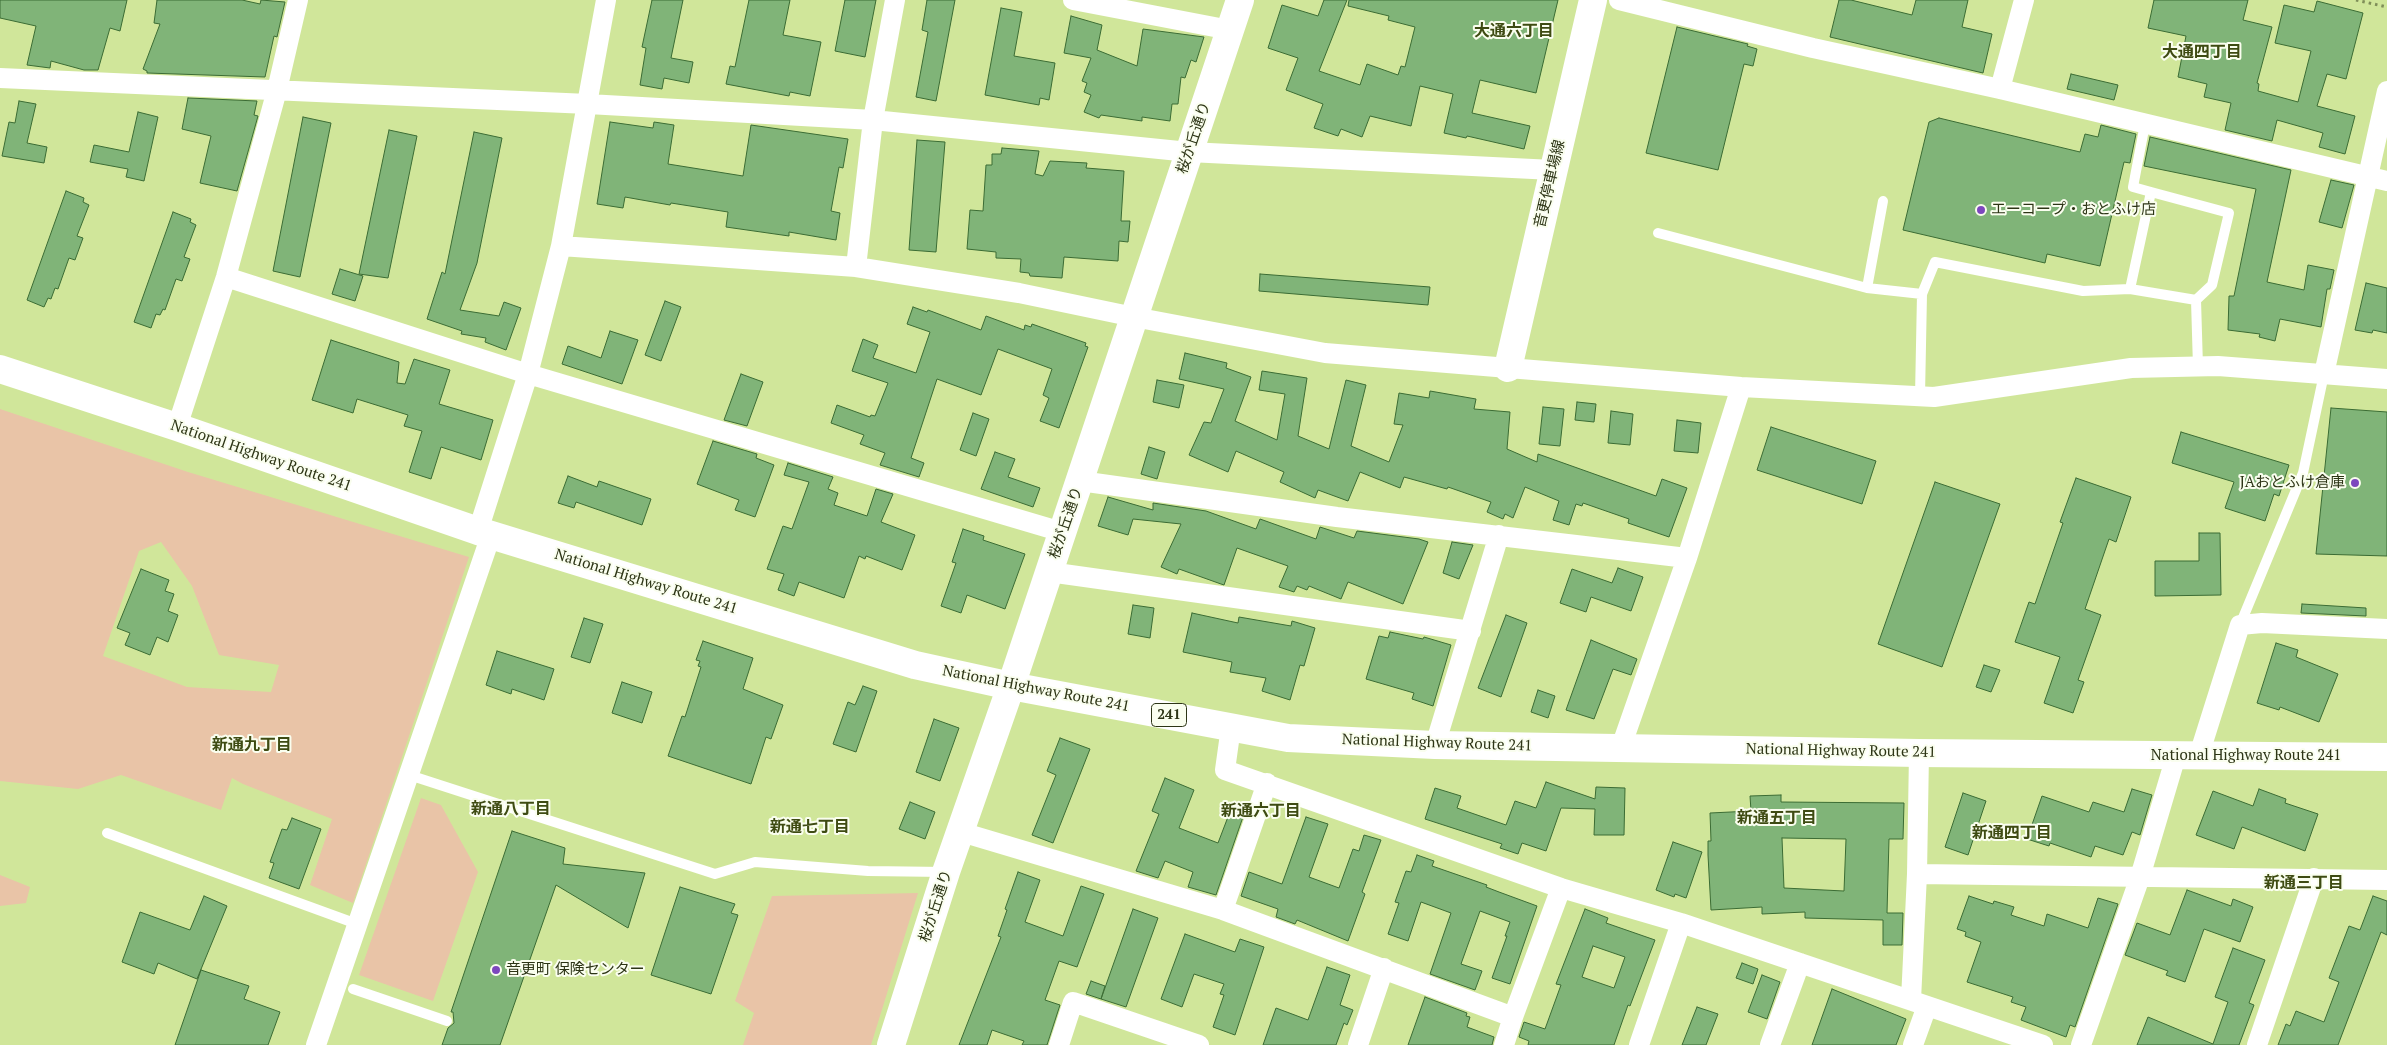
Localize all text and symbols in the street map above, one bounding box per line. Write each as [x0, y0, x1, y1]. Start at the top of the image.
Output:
district label: 大通六丁目 [1474, 21, 1554, 41]
district label: 大通四丁目 [2162, 42, 2242, 62]
street label: 桜が丘通り [1173, 100, 1215, 176]
street label: 音更停車場線 [1531, 138, 1569, 230]
place label: エーコープ・おとふけ店 [1991, 201, 2156, 219]
marker: エーコープ・おとふけ店 [1975, 204, 1987, 216]
street label: National Highway Route 241 [168, 417, 354, 495]
place label: JAおとふけ倉庫 [2240, 474, 2345, 492]
marker: JAおとふけ倉庫 [2349, 477, 2361, 489]
street label: 桜が丘通り [1045, 485, 1087, 561]
street label: National Highway Route 241 [552, 546, 740, 618]
street label: National Highway Route 241 [941, 662, 1131, 716]
road number: 241 [1152, 704, 1186, 726]
street label: National Highway Route 241 [1342, 731, 1532, 755]
district label: 新通九丁目 [212, 735, 292, 755]
street label: National Highway Route 241 [1746, 740, 1936, 762]
street label: National Highway Route 241 [2151, 747, 2341, 765]
district label: 新通八丁目 [471, 799, 551, 819]
district label: 新通六丁目 [1221, 801, 1301, 821]
district label: 新通五丁目 [1737, 808, 1817, 828]
district label: 新通七丁目 [770, 817, 850, 837]
district label: 新通四丁目 [1972, 823, 2052, 843]
street label: 桜が丘通り [916, 868, 956, 944]
district label: 新通三丁目 [2264, 873, 2344, 893]
place label: 音更町 保険センター [506, 961, 645, 979]
marker: 音更町 保険センター [490, 964, 502, 976]

